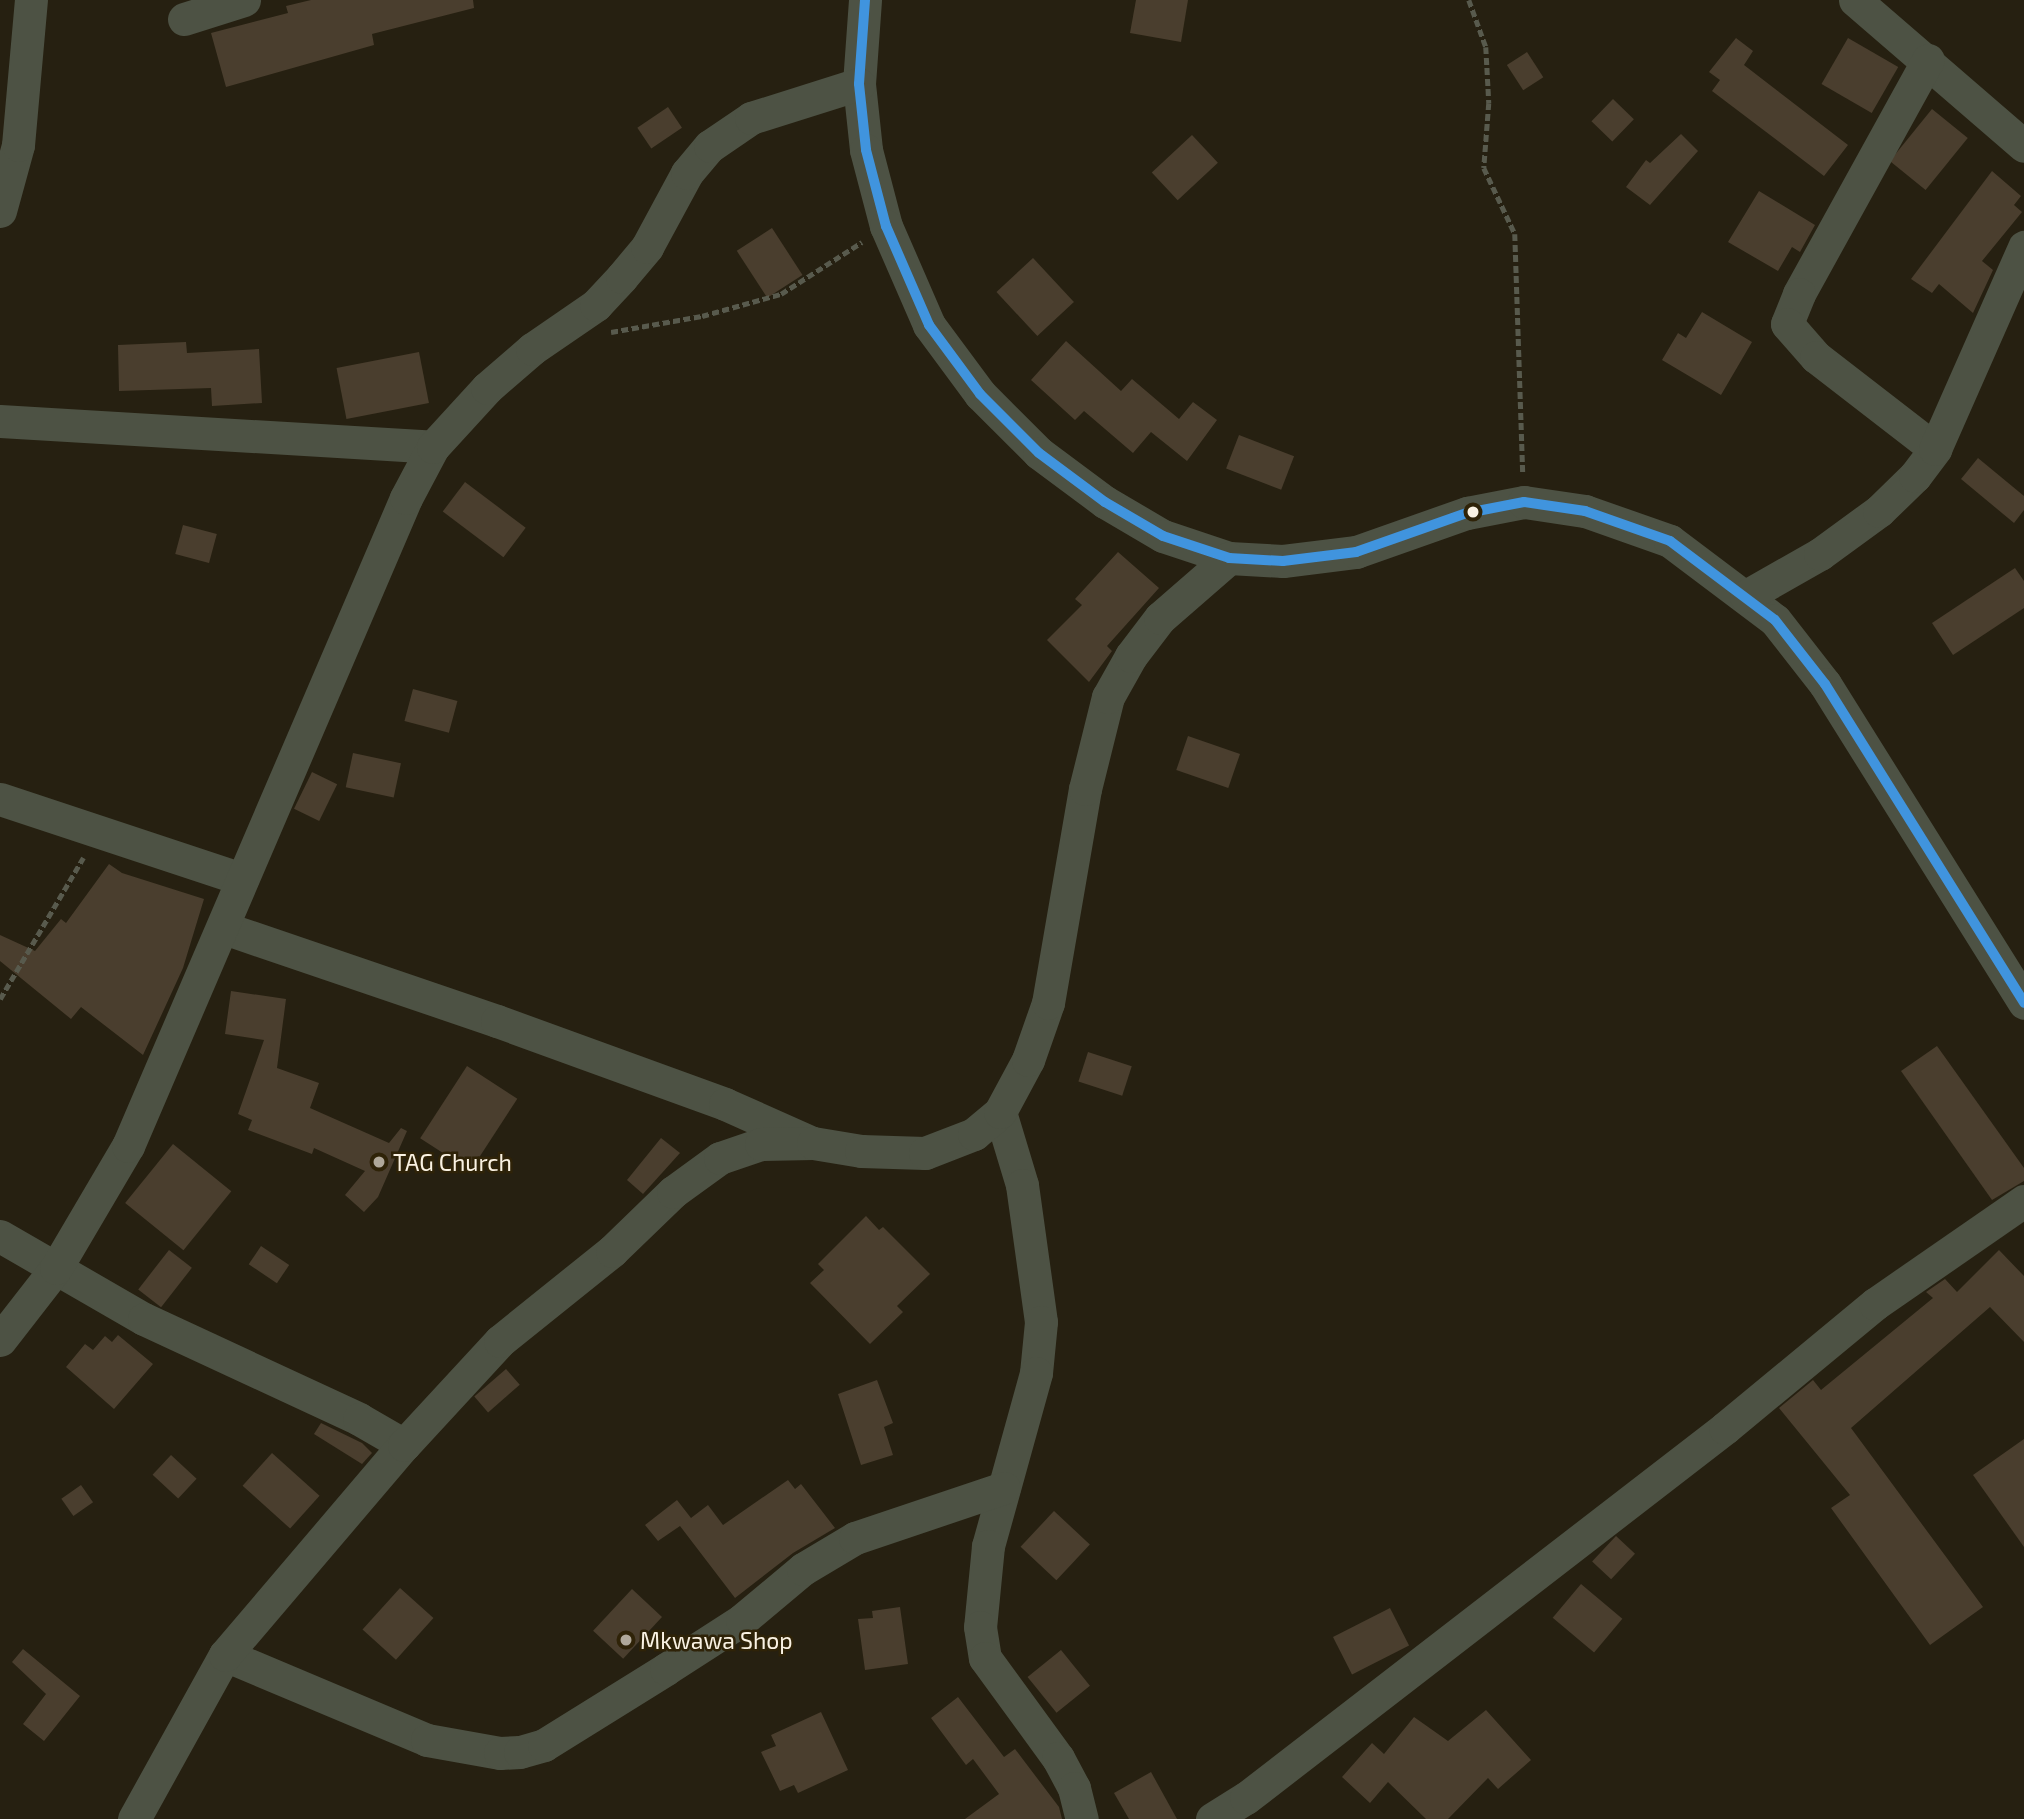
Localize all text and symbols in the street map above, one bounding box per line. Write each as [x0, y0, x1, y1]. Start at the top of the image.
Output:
unlabelled marker [1466, 505, 1480, 519]
place label: TAG Church [393, 1148, 512, 1176]
marker: TAG Church [371, 1154, 387, 1170]
place label: Mkwawa Shop [640, 1626, 793, 1654]
marker: Mkwawa Shop [618, 1632, 634, 1648]

